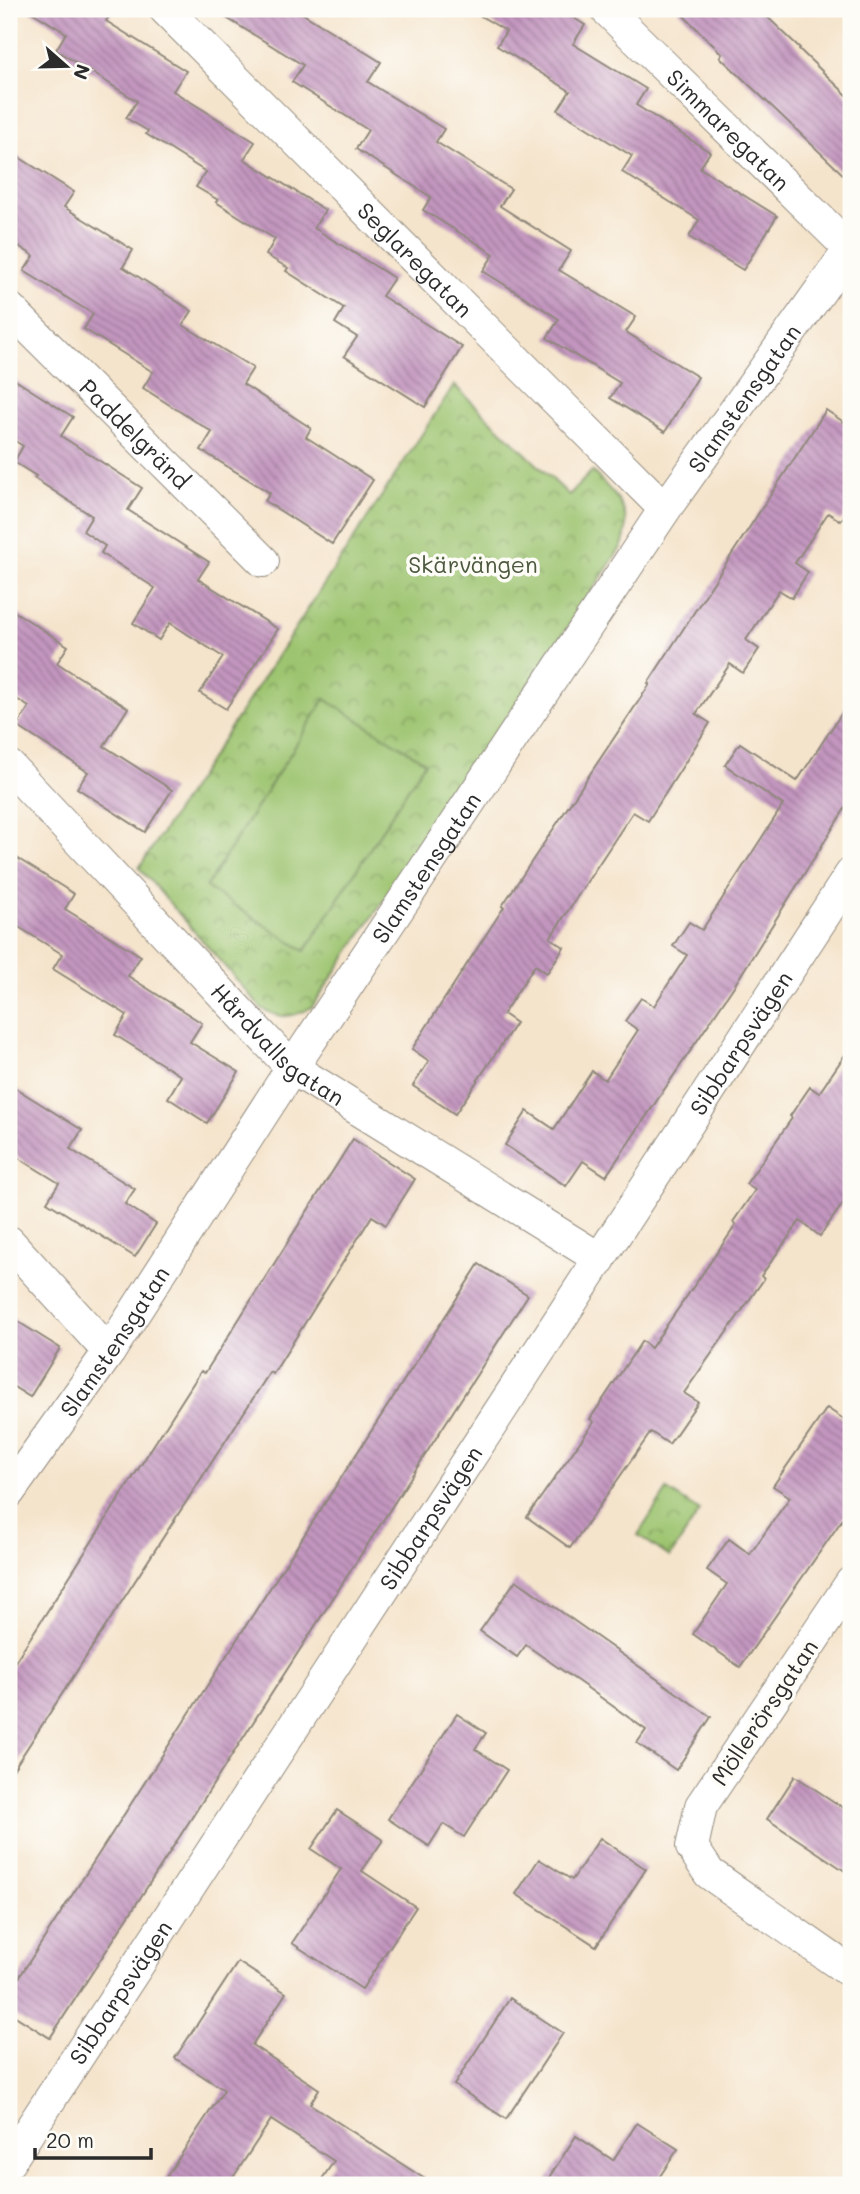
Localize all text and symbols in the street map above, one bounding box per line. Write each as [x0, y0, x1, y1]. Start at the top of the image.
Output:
north arrow [32, 32, 102, 102]
text: N [68, 61, 97, 83]
street label: Simmaregatan [660, 62, 797, 197]
street label: Seglaregatan [351, 195, 479, 323]
street label: Slamstensgatan [681, 318, 807, 478]
street label: Paddelgränd [73, 372, 197, 495]
park label: Skärvängen [408, 549, 538, 579]
street label: Slamstensgatan [365, 786, 487, 949]
street label: Sibbarpsvägen [682, 965, 799, 1121]
street label: Hårdvallsgatan [205, 976, 351, 1112]
street label: Slamstensgatan [53, 1260, 176, 1423]
street label: Sibbarpsvägen [372, 1440, 488, 1595]
street label: Möllerörsgatan [704, 1633, 824, 1791]
street label: Sibbarpsvägen [62, 1914, 178, 2070]
scale bar [35, 2117, 150, 2161]
text: 20 m [46, 2126, 94, 2153]

